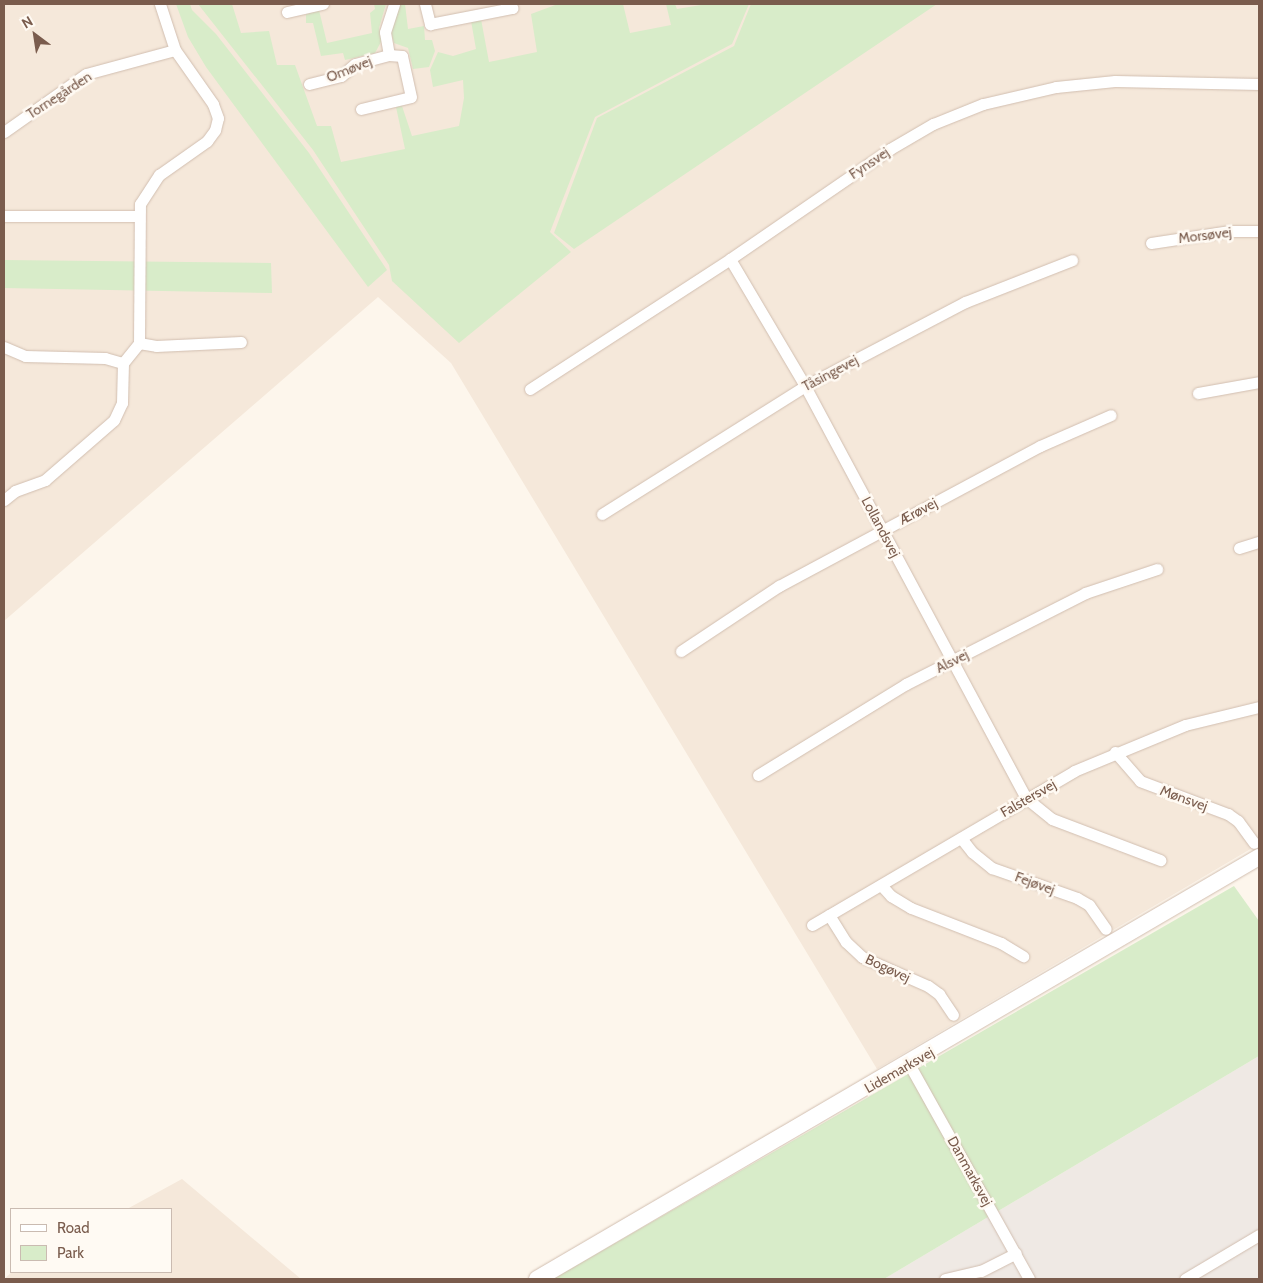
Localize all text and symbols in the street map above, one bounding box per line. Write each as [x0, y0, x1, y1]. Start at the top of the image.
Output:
north arrow [10, 10, 60, 60]
text: N [18, 12, 36, 32]
street label: Omøvej [324, 52, 374, 86]
street label: Tornegården [23, 68, 95, 122]
street label: Fynsvej [846, 144, 892, 182]
street label: Morsøvej [1177, 223, 1233, 247]
street label: Tåsingevej [799, 351, 861, 395]
street label: Lollandsvej [858, 494, 904, 560]
street label: Ærøvej [896, 494, 940, 528]
street label: Alsvej [933, 646, 971, 676]
street label: Falstersvej [997, 775, 1059, 821]
street label: Mønsvej [1158, 782, 1210, 814]
street label: Fejøvej [1013, 868, 1057, 898]
street label: Bogøvej [863, 950, 913, 986]
street label: Lidemarksvej [861, 1043, 937, 1097]
street label: Danmarksvej [944, 1133, 996, 1209]
legend [10, 1208, 172, 1273]
text: Road [57, 1219, 90, 1237]
text: Park [57, 1244, 84, 1262]

